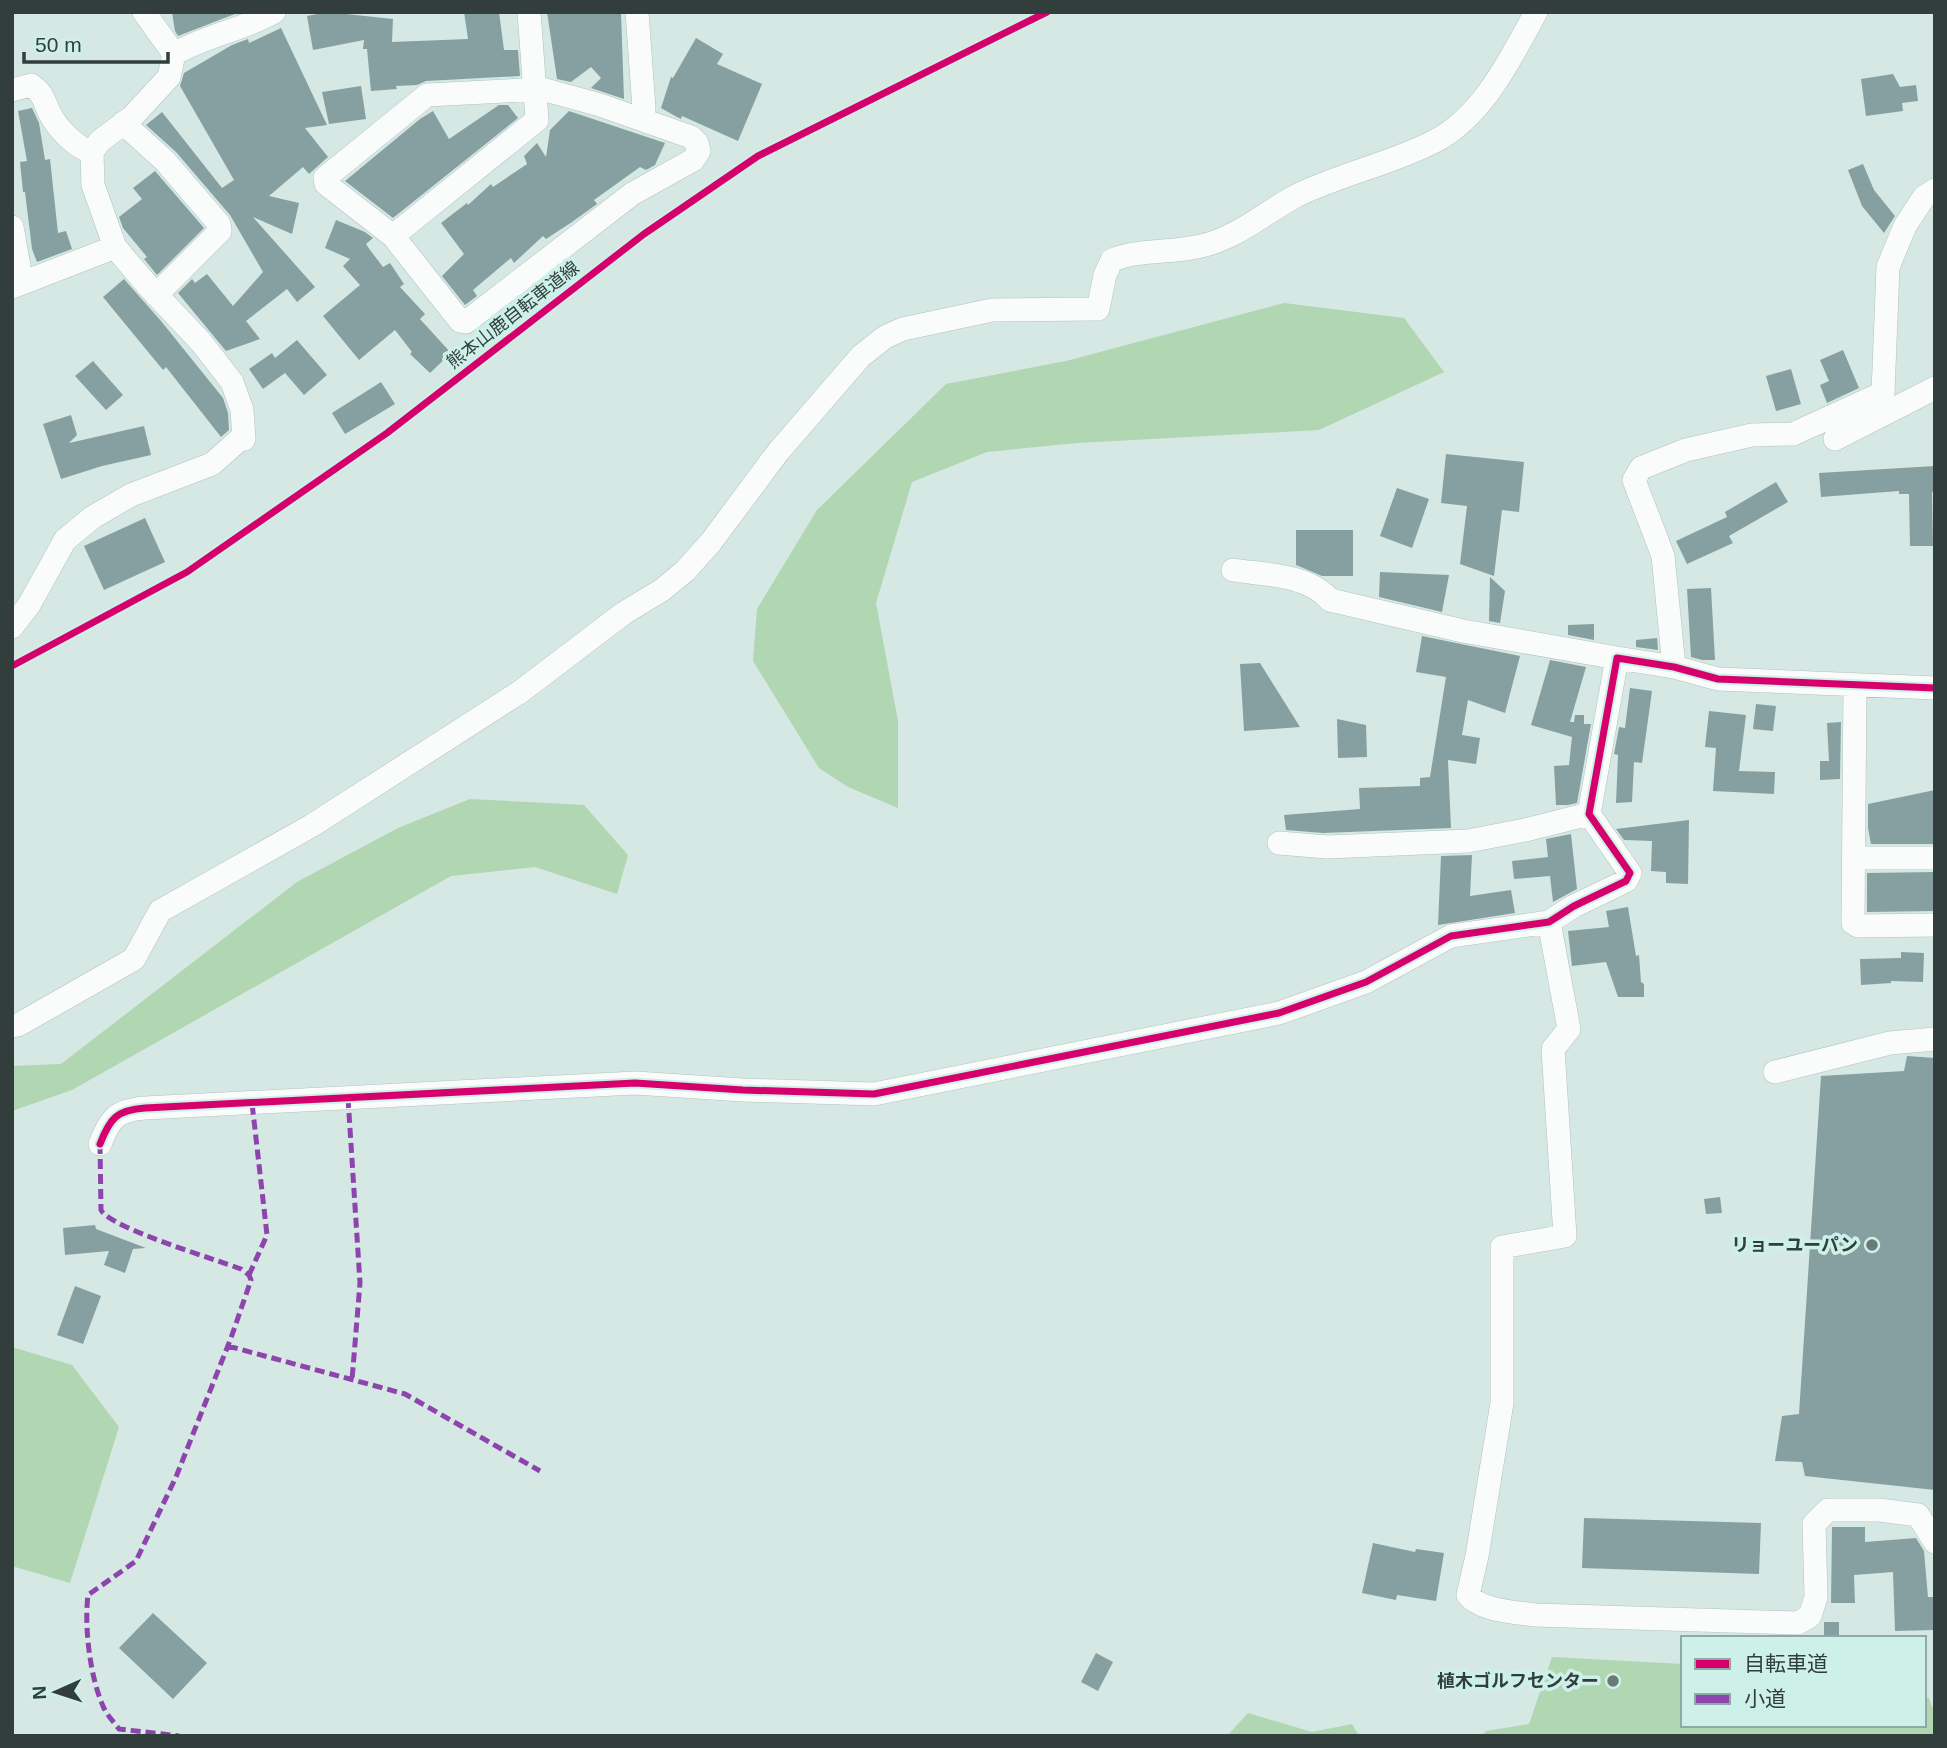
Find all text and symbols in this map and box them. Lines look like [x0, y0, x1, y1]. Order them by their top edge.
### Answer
scale bar [24, 21, 168, 65]
text: 50 m [35, 33, 82, 56]
street label: 熊本山鹿自転車道線 [443, 257, 583, 373]
place label: リョーユーパン [1731, 1235, 1858, 1255]
marker: リョーユーパン [1864, 1237, 1880, 1253]
legend [1681, 1636, 1926, 1727]
text: 自転車道 [1744, 1652, 1828, 1675]
north arrow [21, 1657, 91, 1727]
place label: 植木ゴルフセンター [1437, 1671, 1599, 1691]
marker: 植木ゴルフセンター [1605, 1673, 1621, 1689]
text: N [29, 1685, 50, 1700]
text: 小道 [1744, 1687, 1786, 1710]

